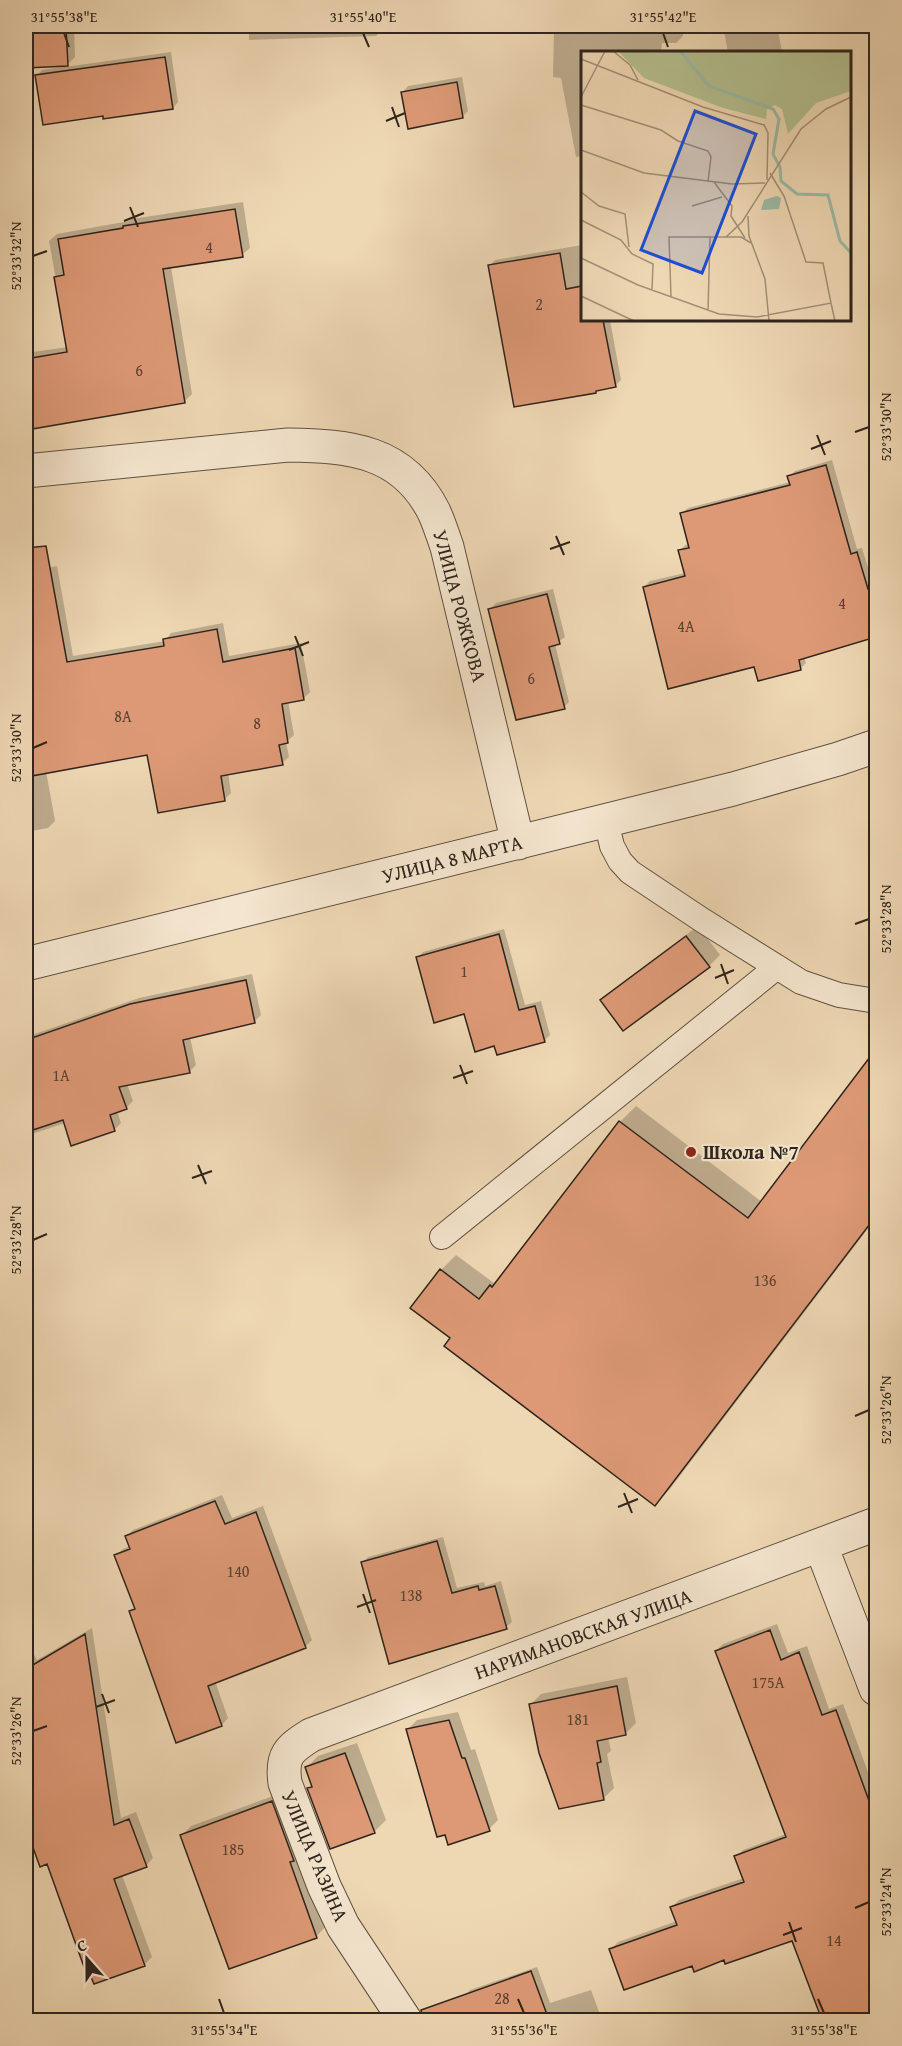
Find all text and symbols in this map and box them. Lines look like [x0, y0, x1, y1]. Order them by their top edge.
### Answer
text: 31°55'38"E [31, 6, 98, 27]
text: 31°55'40"E [330, 6, 397, 27]
text: 31°55'42"E [630, 6, 697, 27]
inset map [581, 51, 851, 321]
text: 52°33'32"N [5, 221, 26, 290]
house number: 4 [205, 235, 213, 259]
house number: 2 [535, 292, 543, 316]
house number: 6 [135, 358, 143, 382]
text: 52°33'30"N [875, 392, 896, 461]
street label: УЛИЦА РОЖКОВА [426, 527, 495, 685]
house number: 4 [838, 591, 846, 615]
house number: 4А [677, 614, 695, 638]
house number: 6 [527, 666, 535, 690]
house number: 8А [114, 704, 132, 728]
house number: 8 [253, 711, 261, 735]
text: 52°33'30"N [5, 713, 26, 782]
street label: УЛИЦА 8 МАРТА [379, 827, 525, 890]
text: 52°33'28"N [875, 884, 896, 953]
house number: 1 [460, 959, 468, 983]
house number: 1А [52, 1063, 70, 1087]
place label: Школа №7 [703, 1137, 799, 1166]
marker: Школа №7 [684, 1145, 698, 1159]
text: 52°33'28"N [5, 1205, 26, 1274]
house number: 136 [753, 1268, 777, 1292]
text: 52°33'26"N [875, 1375, 896, 1444]
house number: 140 [226, 1559, 250, 1583]
street label: НАРИМАНОВСКАЯ УЛИЦА [470, 1581, 695, 1686]
house number: 138 [399, 1583, 423, 1607]
house number: 175А [752, 1670, 785, 1694]
text: 52°33'26"N [5, 1696, 26, 1765]
house number: 181 [566, 1707, 590, 1731]
street label: УЛИЦА РАЗИНА [275, 1786, 356, 1926]
house number: 185 [221, 1837, 245, 1861]
text: 52°33'24"N [875, 1867, 896, 1936]
house number: 14 [826, 1928, 842, 1952]
north arrow [57, 1929, 117, 1989]
text: С [73, 1932, 90, 1958]
house number: 28 [494, 1986, 510, 2010]
text: 31°55'34"E [191, 2019, 258, 2040]
text: 31°55'36"E [491, 2019, 558, 2040]
text: 31°55'38"E [791, 2019, 858, 2040]

